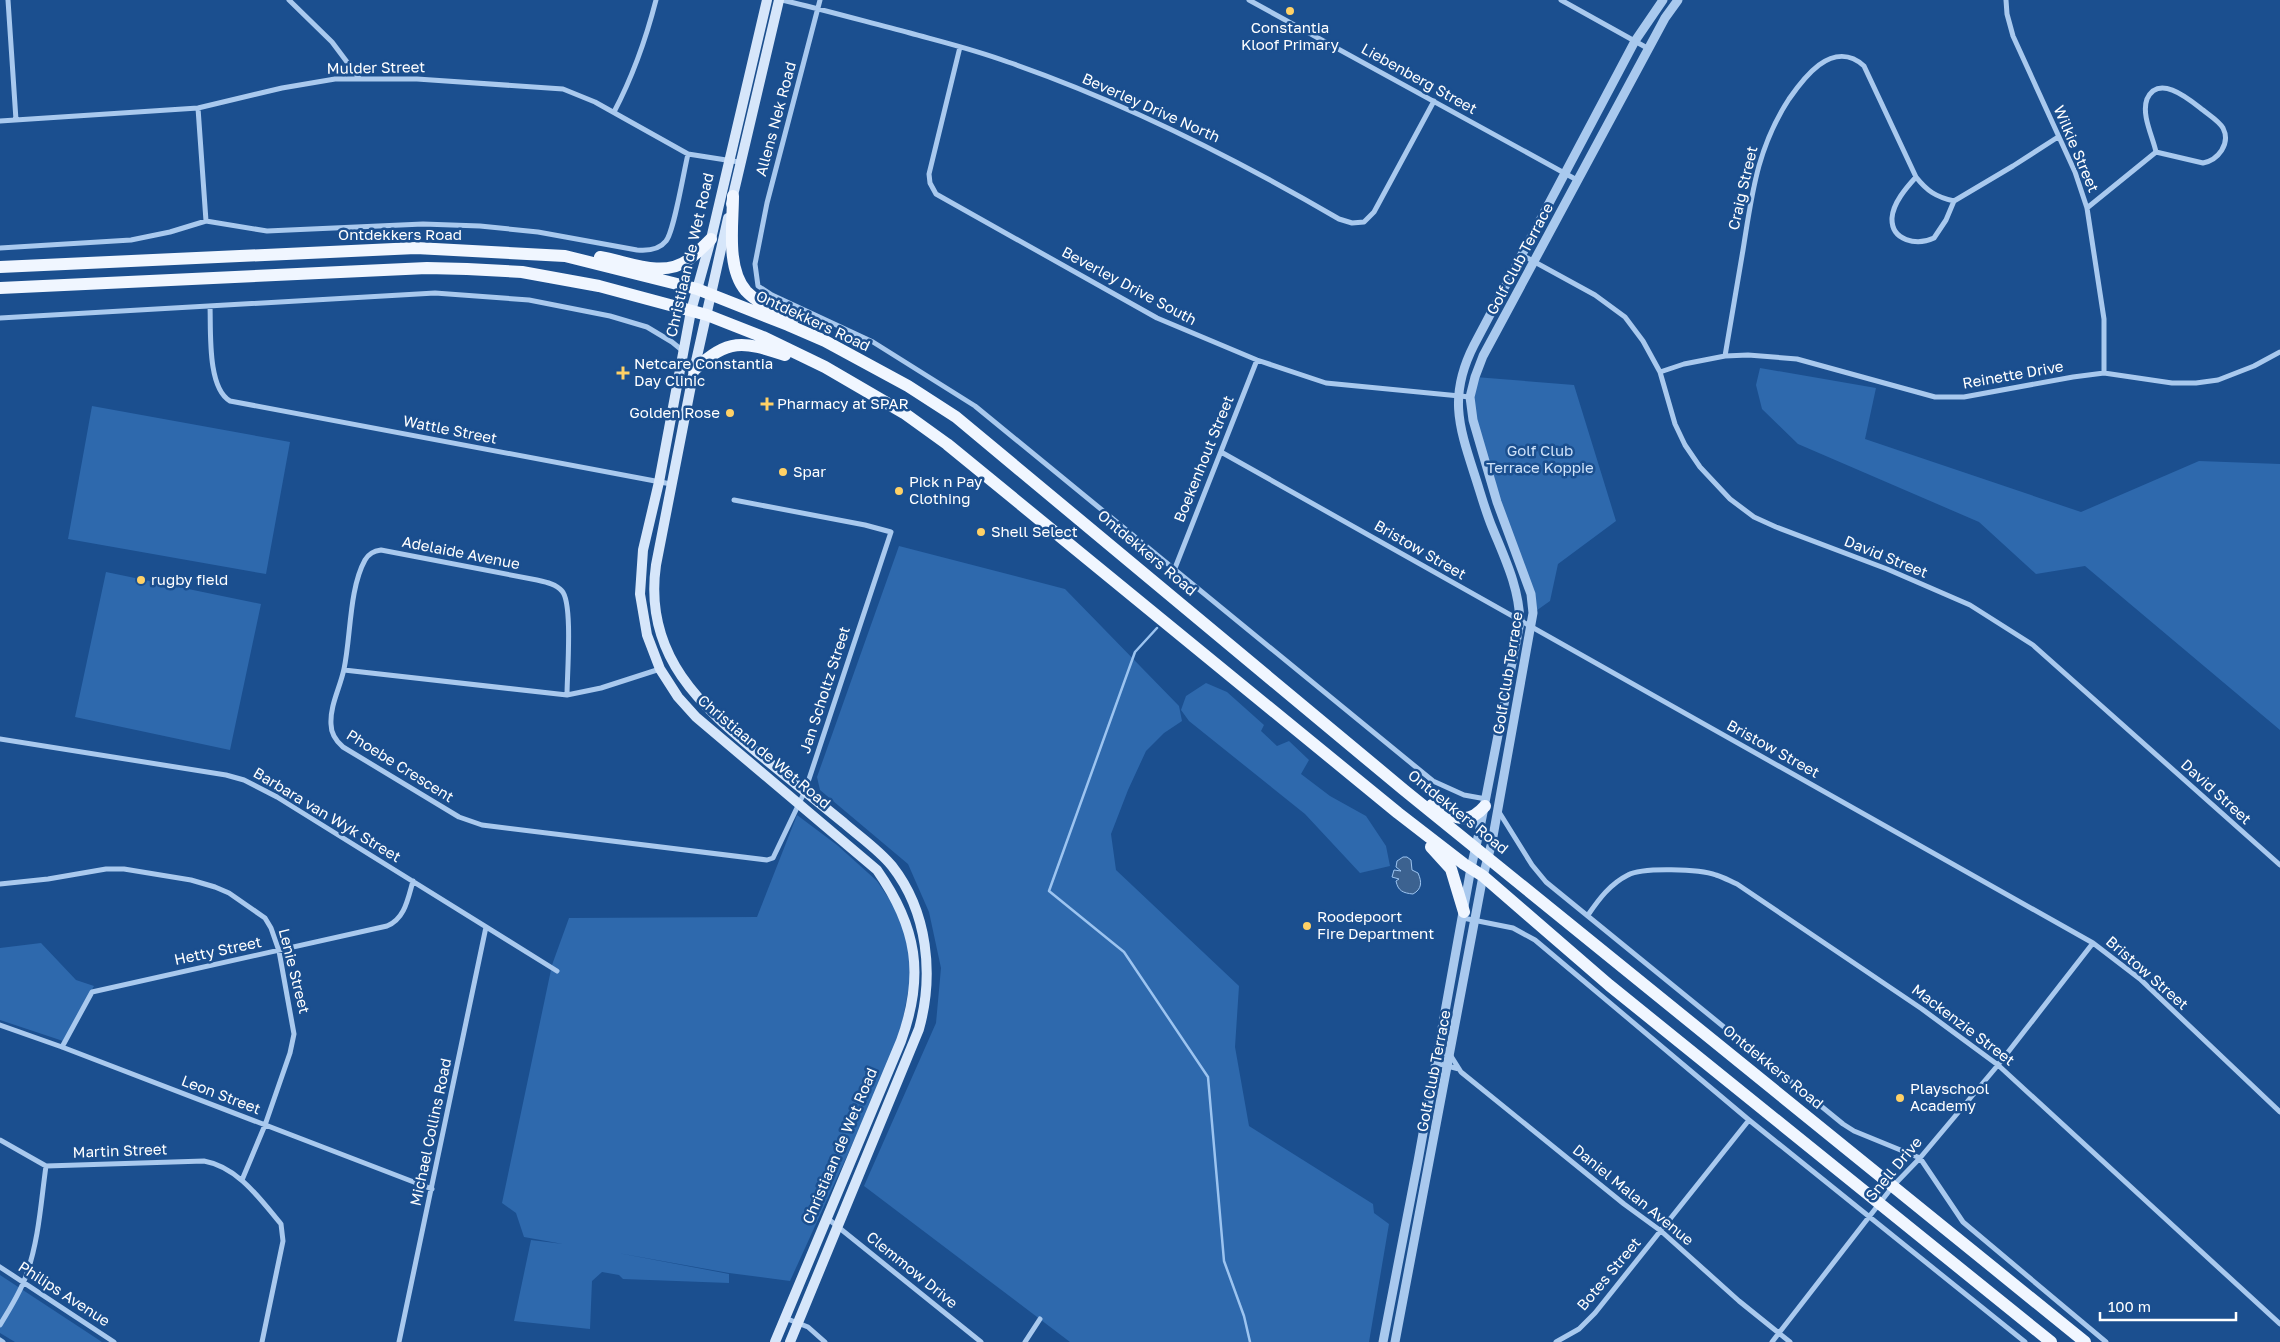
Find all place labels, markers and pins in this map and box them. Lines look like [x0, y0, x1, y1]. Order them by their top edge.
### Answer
marker: Constantia Kloof Primary [1284, 5, 1296, 17]
place label: Constantia Kloof Primary [1241, 18, 1340, 53]
place label: Netcare Constantia Day Clinic [634, 354, 773, 389]
marker: Netcare Constantia Day Clinic [616, 366, 630, 380]
place label: Pharmacy at SPAR [777, 394, 909, 412]
marker: Pharmacy at SPAR [761, 398, 773, 410]
place label: Golden Rose [629, 403, 720, 421]
marker: Golden Rose [724, 407, 736, 419]
place label: Spar [793, 462, 826, 480]
marker: Spar [777, 466, 789, 478]
place label: Pick n Pay Clothing [909, 472, 983, 507]
marker: Pick n Pay Clothing [893, 485, 905, 497]
place label: Shell Select [991, 522, 1078, 540]
marker: Shell Select [975, 526, 987, 538]
place label: rugby field [151, 570, 228, 588]
marker: rugby field [135, 574, 147, 586]
place label: Roodepoort Fire Department [1317, 907, 1434, 942]
marker: Roodepoort Fire Department [1301, 920, 1313, 932]
place label: Playschool Academy [1910, 1079, 1990, 1114]
marker: Playschool Academy [1894, 1092, 1906, 1104]

